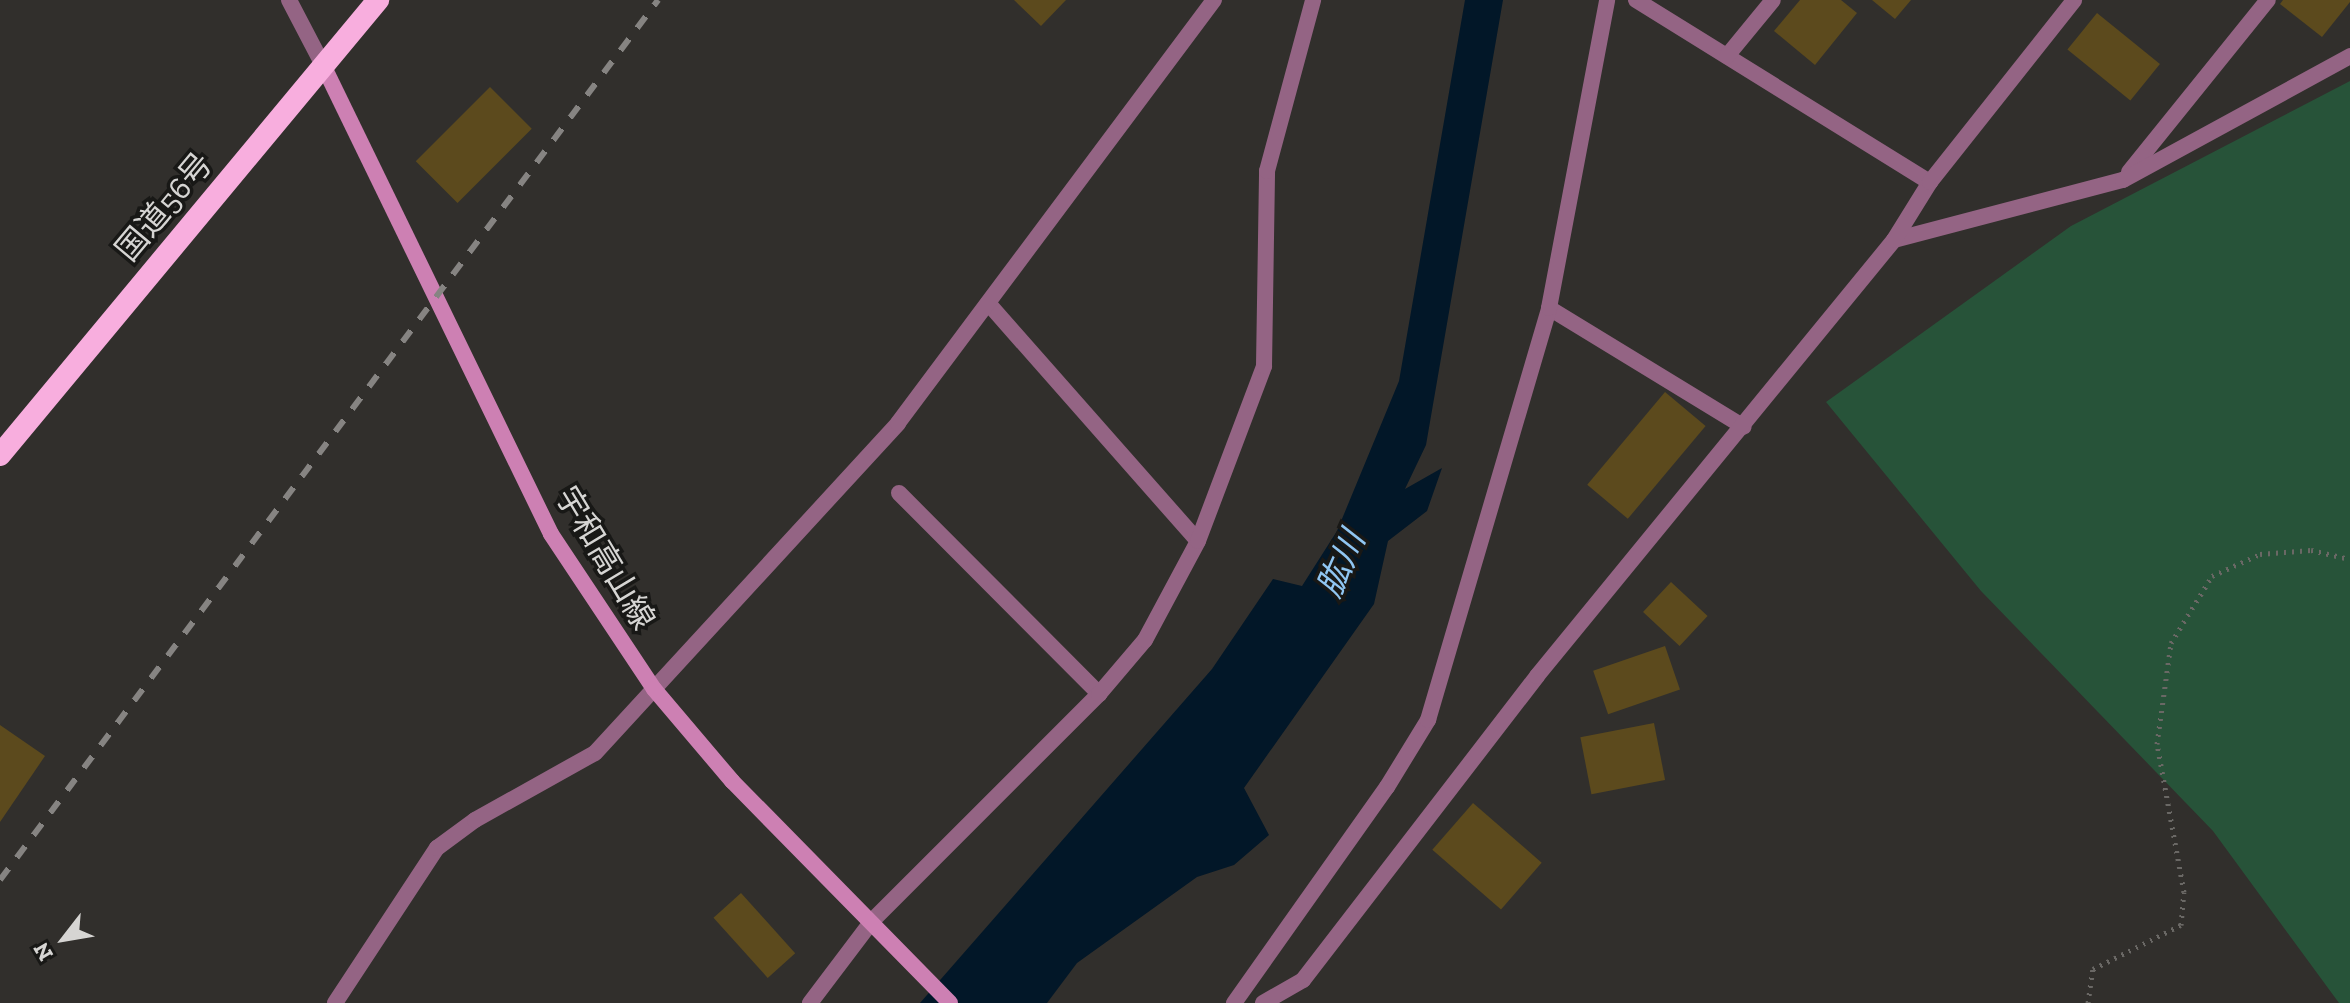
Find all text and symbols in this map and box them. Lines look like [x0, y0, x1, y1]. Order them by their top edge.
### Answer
street label: 国道56号 [108, 145, 220, 269]
street label: 宇和高山線 [547, 480, 663, 636]
water label: 肱川 [1309, 525, 1373, 603]
north arrow [24, 899, 104, 979]
text: N [27, 938, 59, 966]

